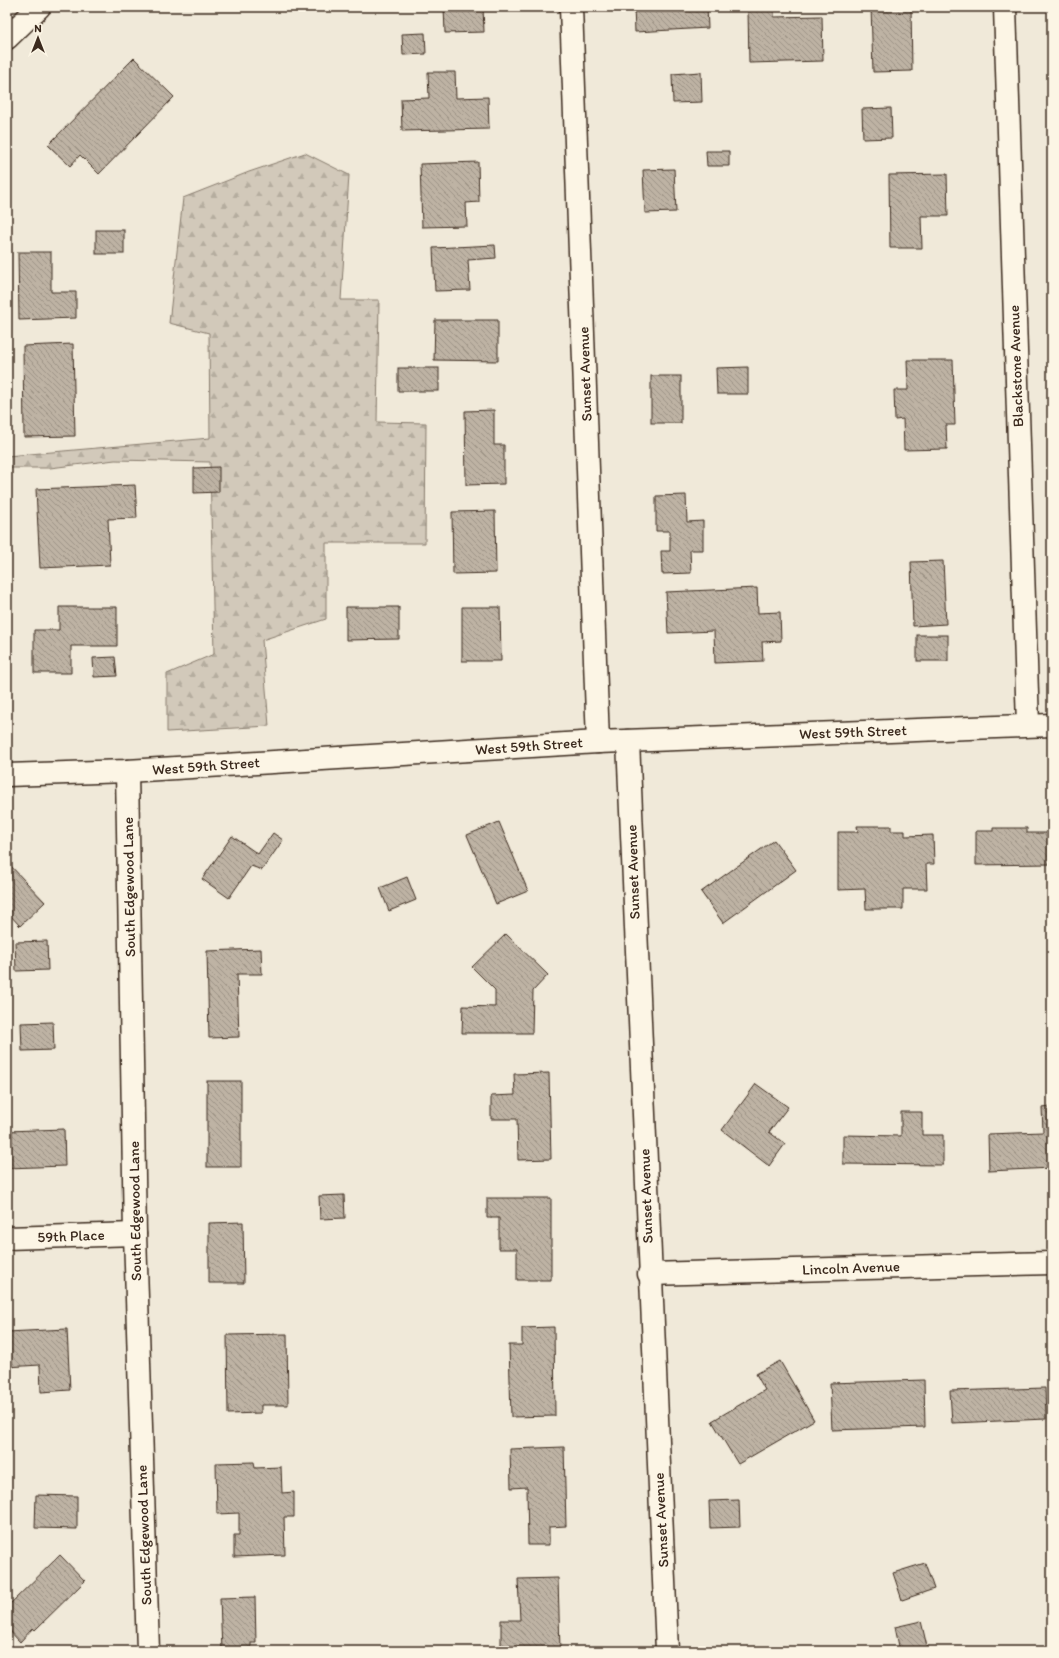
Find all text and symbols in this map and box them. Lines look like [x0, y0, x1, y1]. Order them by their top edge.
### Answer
north arrow [18, 18, 58, 58]
text: N [34, 22, 42, 35]
street label: Blackstone Avenue [1005, 305, 1027, 427]
street label: Sunset Avenue [574, 326, 596, 422]
street label: West 59th Street [799, 721, 908, 743]
street label: West 59th Street [475, 733, 584, 759]
street label: West 59th Street [152, 753, 261, 779]
street label: South Edgewood Lane [119, 817, 139, 957]
street label: Sunset Avenue [622, 824, 644, 920]
street label: South Edgewood Lane [125, 1141, 145, 1281]
street label: Sunset Avenue [635, 1148, 657, 1244]
street label: 59th Place [37, 1226, 105, 1246]
street label: Lincoln Avenue [802, 1257, 900, 1279]
street label: South Edgewood Lane [133, 1465, 155, 1605]
street label: Sunset Avenue [650, 1472, 672, 1568]

